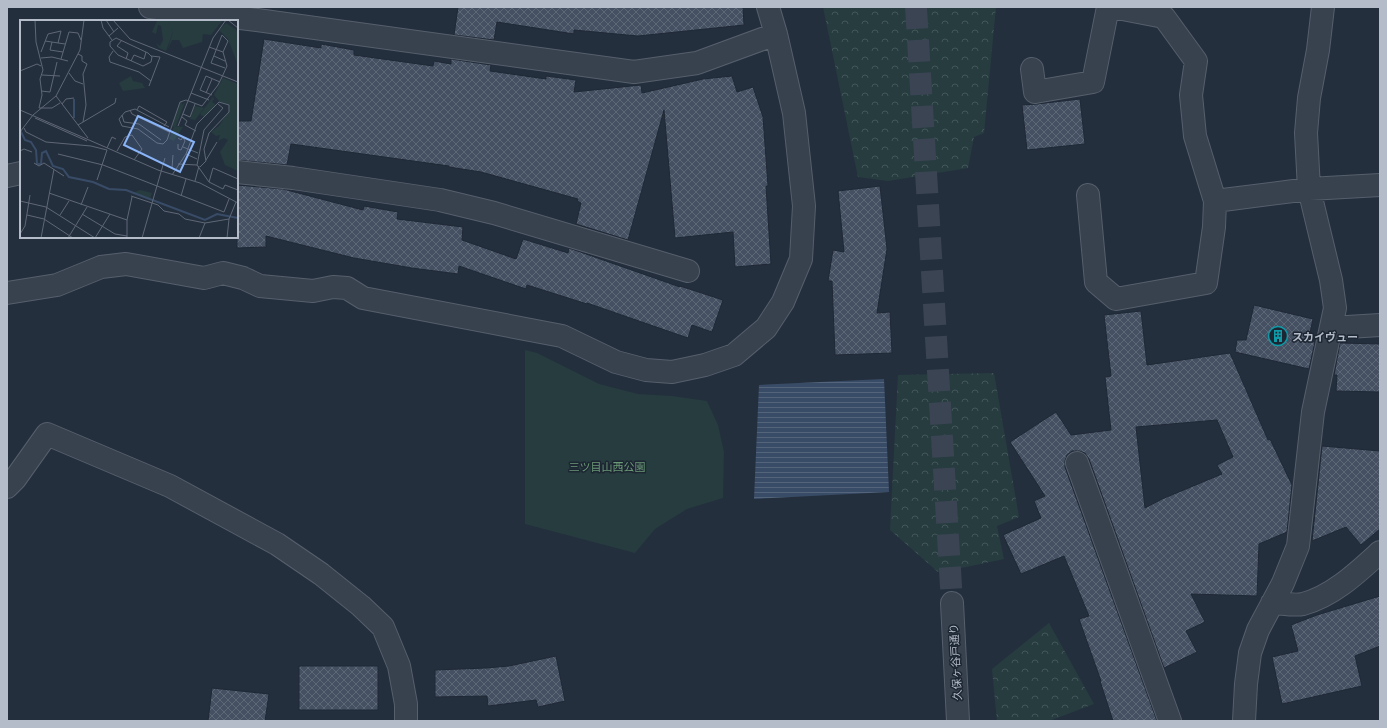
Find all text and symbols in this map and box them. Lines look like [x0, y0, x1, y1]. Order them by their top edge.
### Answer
inset map [20, 20, 238, 238]
building icon: スカイヴュー [1267, 325, 1289, 347]
place label: スカイヴュー [1292, 330, 1358, 343]
park label: 三ツ目山西公園 [569, 460, 646, 473]
street label: 久保ヶ谷戸通り [946, 623, 964, 701]

